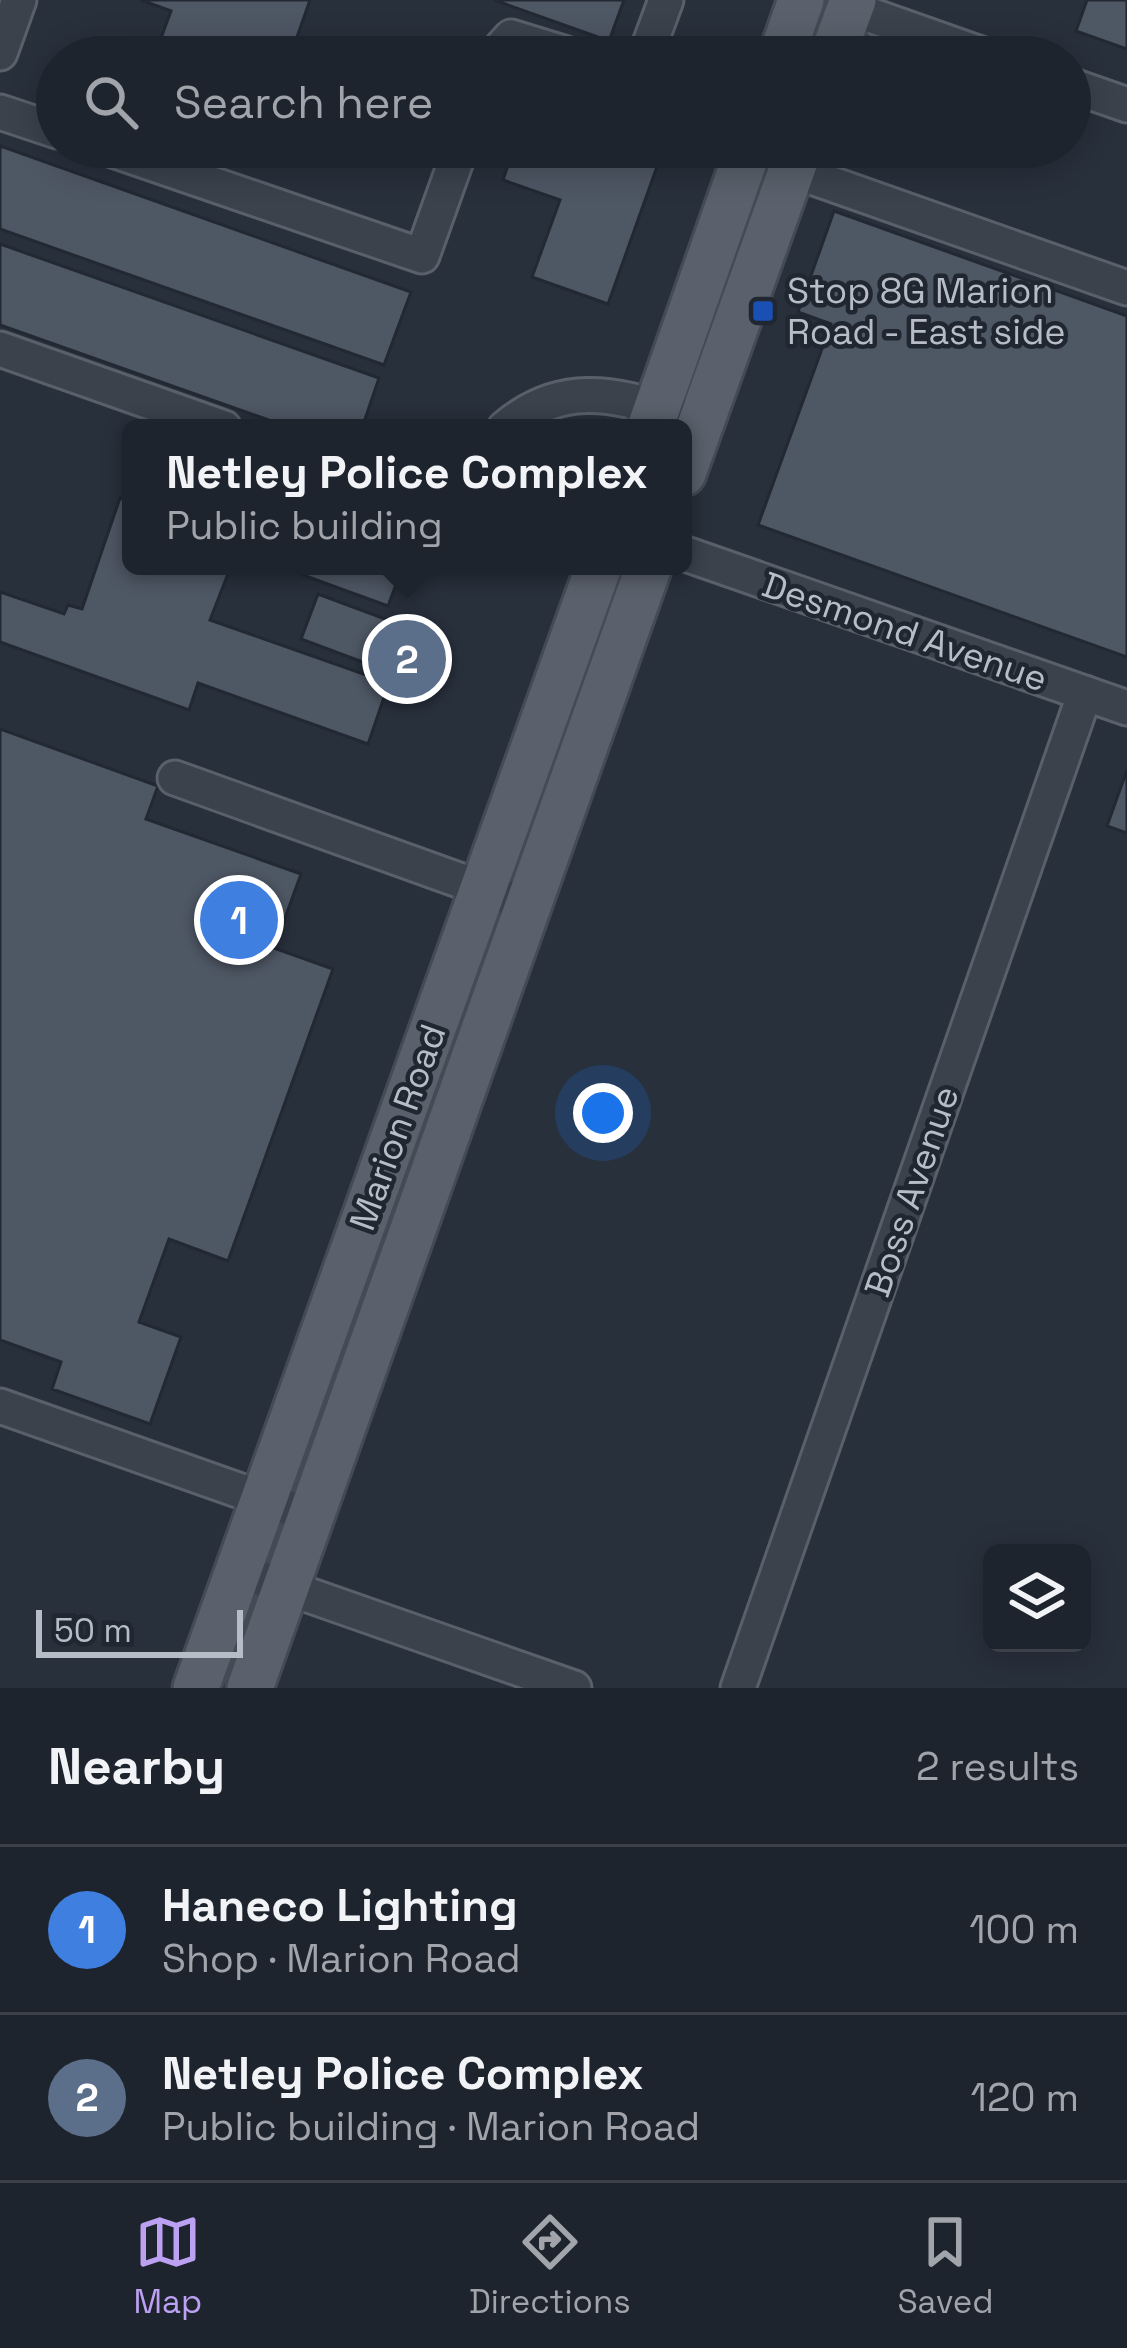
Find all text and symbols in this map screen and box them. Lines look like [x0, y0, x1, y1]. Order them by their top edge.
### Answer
search box [36, 36, 1091, 168]
icon: search [78, 69, 144, 135]
text: Search here [174, 74, 433, 131]
place label: Stop 8G Marion Road - East side [787, 268, 1066, 355]
marker: Stop 8G Marion Road - East side [750, 298, 776, 324]
popup [122, 419, 692, 575]
text: Netley Police Complex [166, 444, 648, 501]
text: Public building [166, 501, 443, 550]
street label: Desmond Avenue [756, 562, 1053, 702]
pin: 2 [368, 614, 446, 704]
pin: 1 [200, 875, 278, 965]
street label: Marion Road [339, 1018, 457, 1237]
street label: Boss Avenue [854, 1080, 969, 1303]
your location [573, 1083, 633, 1143]
map controls [983, 1544, 1091, 1652]
button: layers [983, 1544, 1091, 1652]
scale bar [36, 1604, 243, 1657]
text: 50 m [54, 1610, 132, 1652]
text: Nearby [48, 1734, 225, 1799]
text: 2 results [916, 1742, 1079, 1791]
text: Haneco Lighting [162, 1877, 518, 1934]
text: 1 [78, 1905, 96, 1954]
text: 100 m [969, 1905, 1079, 1954]
text: Shop · Marion Road [162, 1934, 521, 1983]
text: Netley Police Complex [162, 2045, 644, 2102]
text: 2 [75, 2073, 99, 2122]
text: 120 m [971, 2073, 1079, 2122]
text: Public building · Marion Road [162, 2102, 700, 2151]
tab: Map [133, 2209, 202, 2323]
tab: Directions [469, 2209, 631, 2323]
tab: Saved [897, 2209, 994, 2323]

